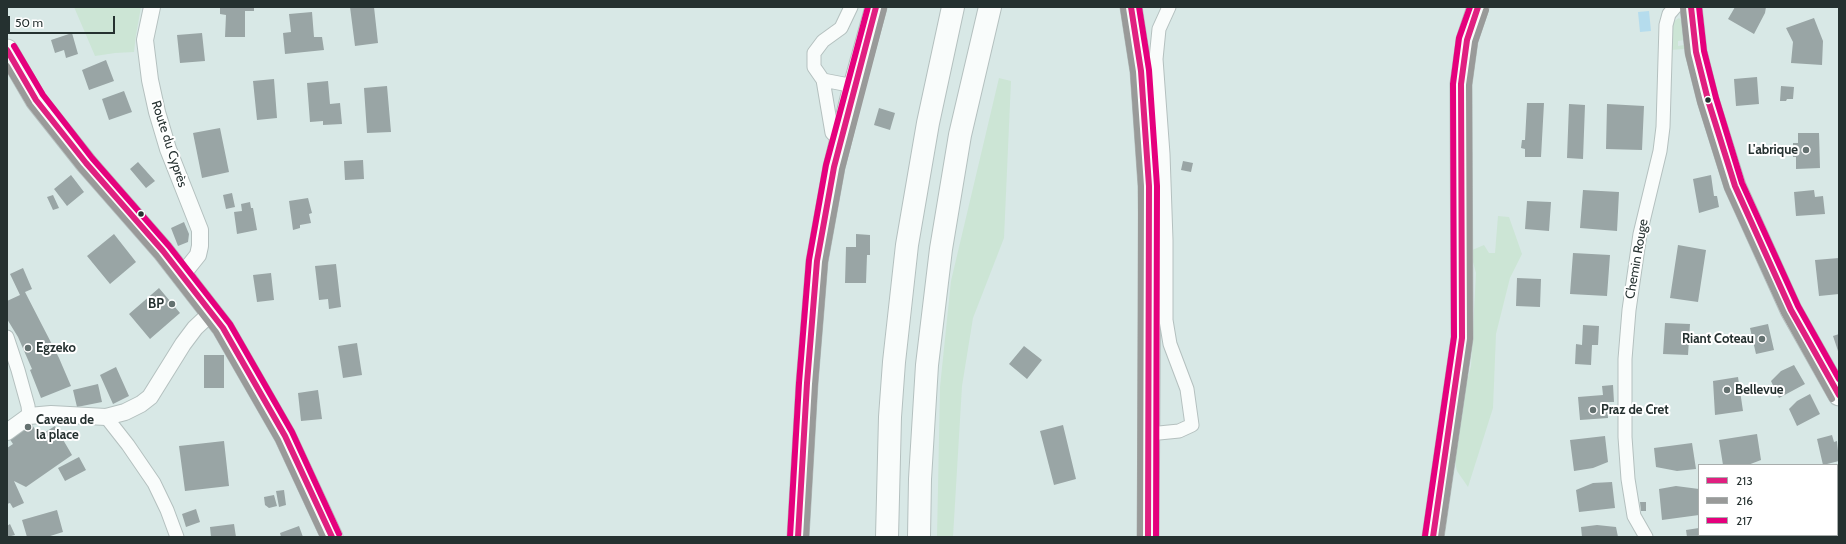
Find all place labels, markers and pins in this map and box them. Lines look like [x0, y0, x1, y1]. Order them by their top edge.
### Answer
unlabelled marker [1703, 95, 1713, 105]
place label: L'abrique [1748, 142, 1798, 158]
marker: L'abrique [1801, 145, 1811, 155]
unlabelled marker [136, 209, 146, 219]
place label: BP [148, 296, 164, 312]
marker: BP [167, 299, 177, 309]
place label: Riant Coteau [1682, 331, 1754, 347]
marker: Riant Coteau [1757, 334, 1767, 344]
place label: Egzeko [36, 340, 76, 356]
marker: Egzeko [23, 343, 33, 353]
place label: Bellevue [1735, 382, 1784, 398]
marker: Bellevue [1722, 385, 1732, 395]
place label: Praz de Cret [1601, 402, 1669, 418]
marker: Praz de Cret [1588, 405, 1598, 415]
place label: Caveau de la place [36, 412, 94, 443]
marker: Caveau de la place [23, 422, 33, 432]

